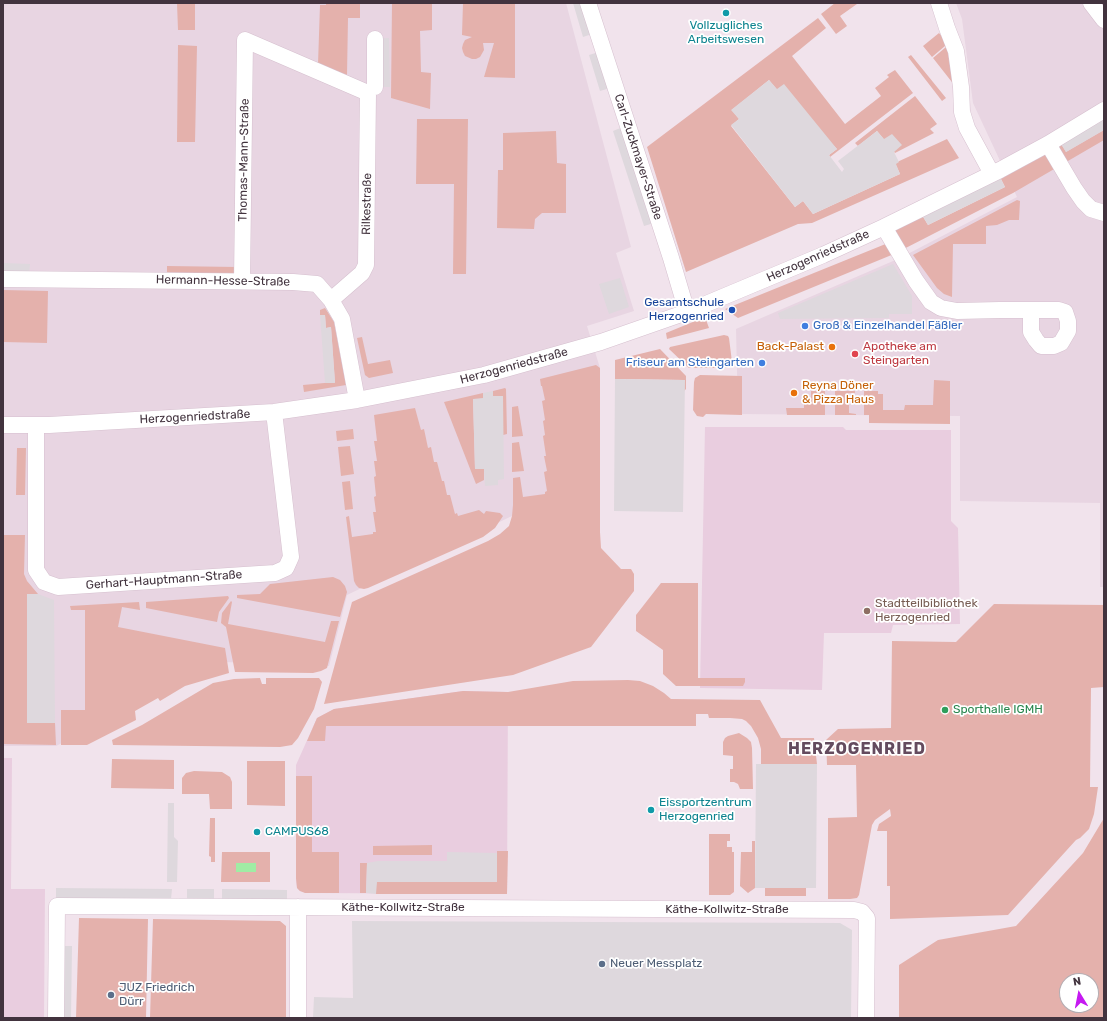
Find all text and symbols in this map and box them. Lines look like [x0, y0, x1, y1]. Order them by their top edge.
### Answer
marker: Vollzugliches Arbeitswesen [721, 8, 731, 18]
place label: Vollzugliches Arbeitswesen [688, 19, 764, 47]
street label: Carl-Zuckmayer-Straße [611, 92, 665, 222]
street label: Thomas-Mann-Straße [236, 98, 252, 222]
street label: Rilkestraße [359, 173, 375, 235]
street label: Herzogenriedstraße [764, 227, 872, 285]
street label: Hermann-Hesse-Straße [156, 273, 290, 289]
place label: Gesamtschule Herzogenried [644, 296, 724, 324]
marker: Gesamtschule Herzogenried [727, 305, 737, 315]
place label: Groß & Einzelhandel Fäßler [813, 319, 962, 333]
marker: Groß & Einzelhandel Fäßler [800, 321, 810, 331]
place label: Back-Palast [757, 340, 824, 354]
place label: Apotheke am Steingarten [863, 340, 937, 368]
marker: Back-Palast [827, 342, 837, 352]
street label: Herzogenriedstraße [459, 345, 569, 387]
marker: Apotheke am Steingarten [850, 349, 860, 359]
place label: Friseur am Steingarten [626, 356, 754, 370]
marker: Friseur am Steingarten [757, 358, 767, 368]
place label: Reyna Döner & Pizza Haus [802, 379, 874, 407]
marker: Reyna Döner & Pizza Haus [789, 388, 799, 398]
street label: Herzogenriedstraße [139, 407, 251, 427]
street label: Gerhart-Hauptmann-Straße [85, 567, 243, 593]
place label: Stadtteilbibliothek Herzogenried [875, 597, 978, 625]
marker: Stadtteilbibliothek Herzogenried [862, 606, 872, 616]
place label: Sporthalle IGMH [953, 703, 1043, 717]
marker: Sporthalle IGMH [940, 705, 950, 715]
district label: HERZOGENRIED [788, 739, 926, 759]
place label: Eissportzentrum Herzogenried [659, 796, 752, 824]
marker: Eissportzentrum Herzogenried [646, 805, 656, 815]
place label: CAMPUS68 [265, 825, 329, 839]
marker: CAMPUS68 [252, 827, 262, 837]
street label: Käthe-Kollwitz-Straße [341, 901, 465, 915]
street label: Käthe-Kollwitz-Straße [665, 903, 789, 917]
place label: Neuer Messplatz [610, 957, 702, 971]
marker: Neuer Messplatz [597, 959, 607, 969]
north arrow [1059, 973, 1099, 1013]
text: N [1072, 975, 1082, 989]
place label: JUZ Friedrich Dürr [119, 981, 195, 1009]
marker: JUZ Friedrich Dürr [106, 990, 116, 1000]

